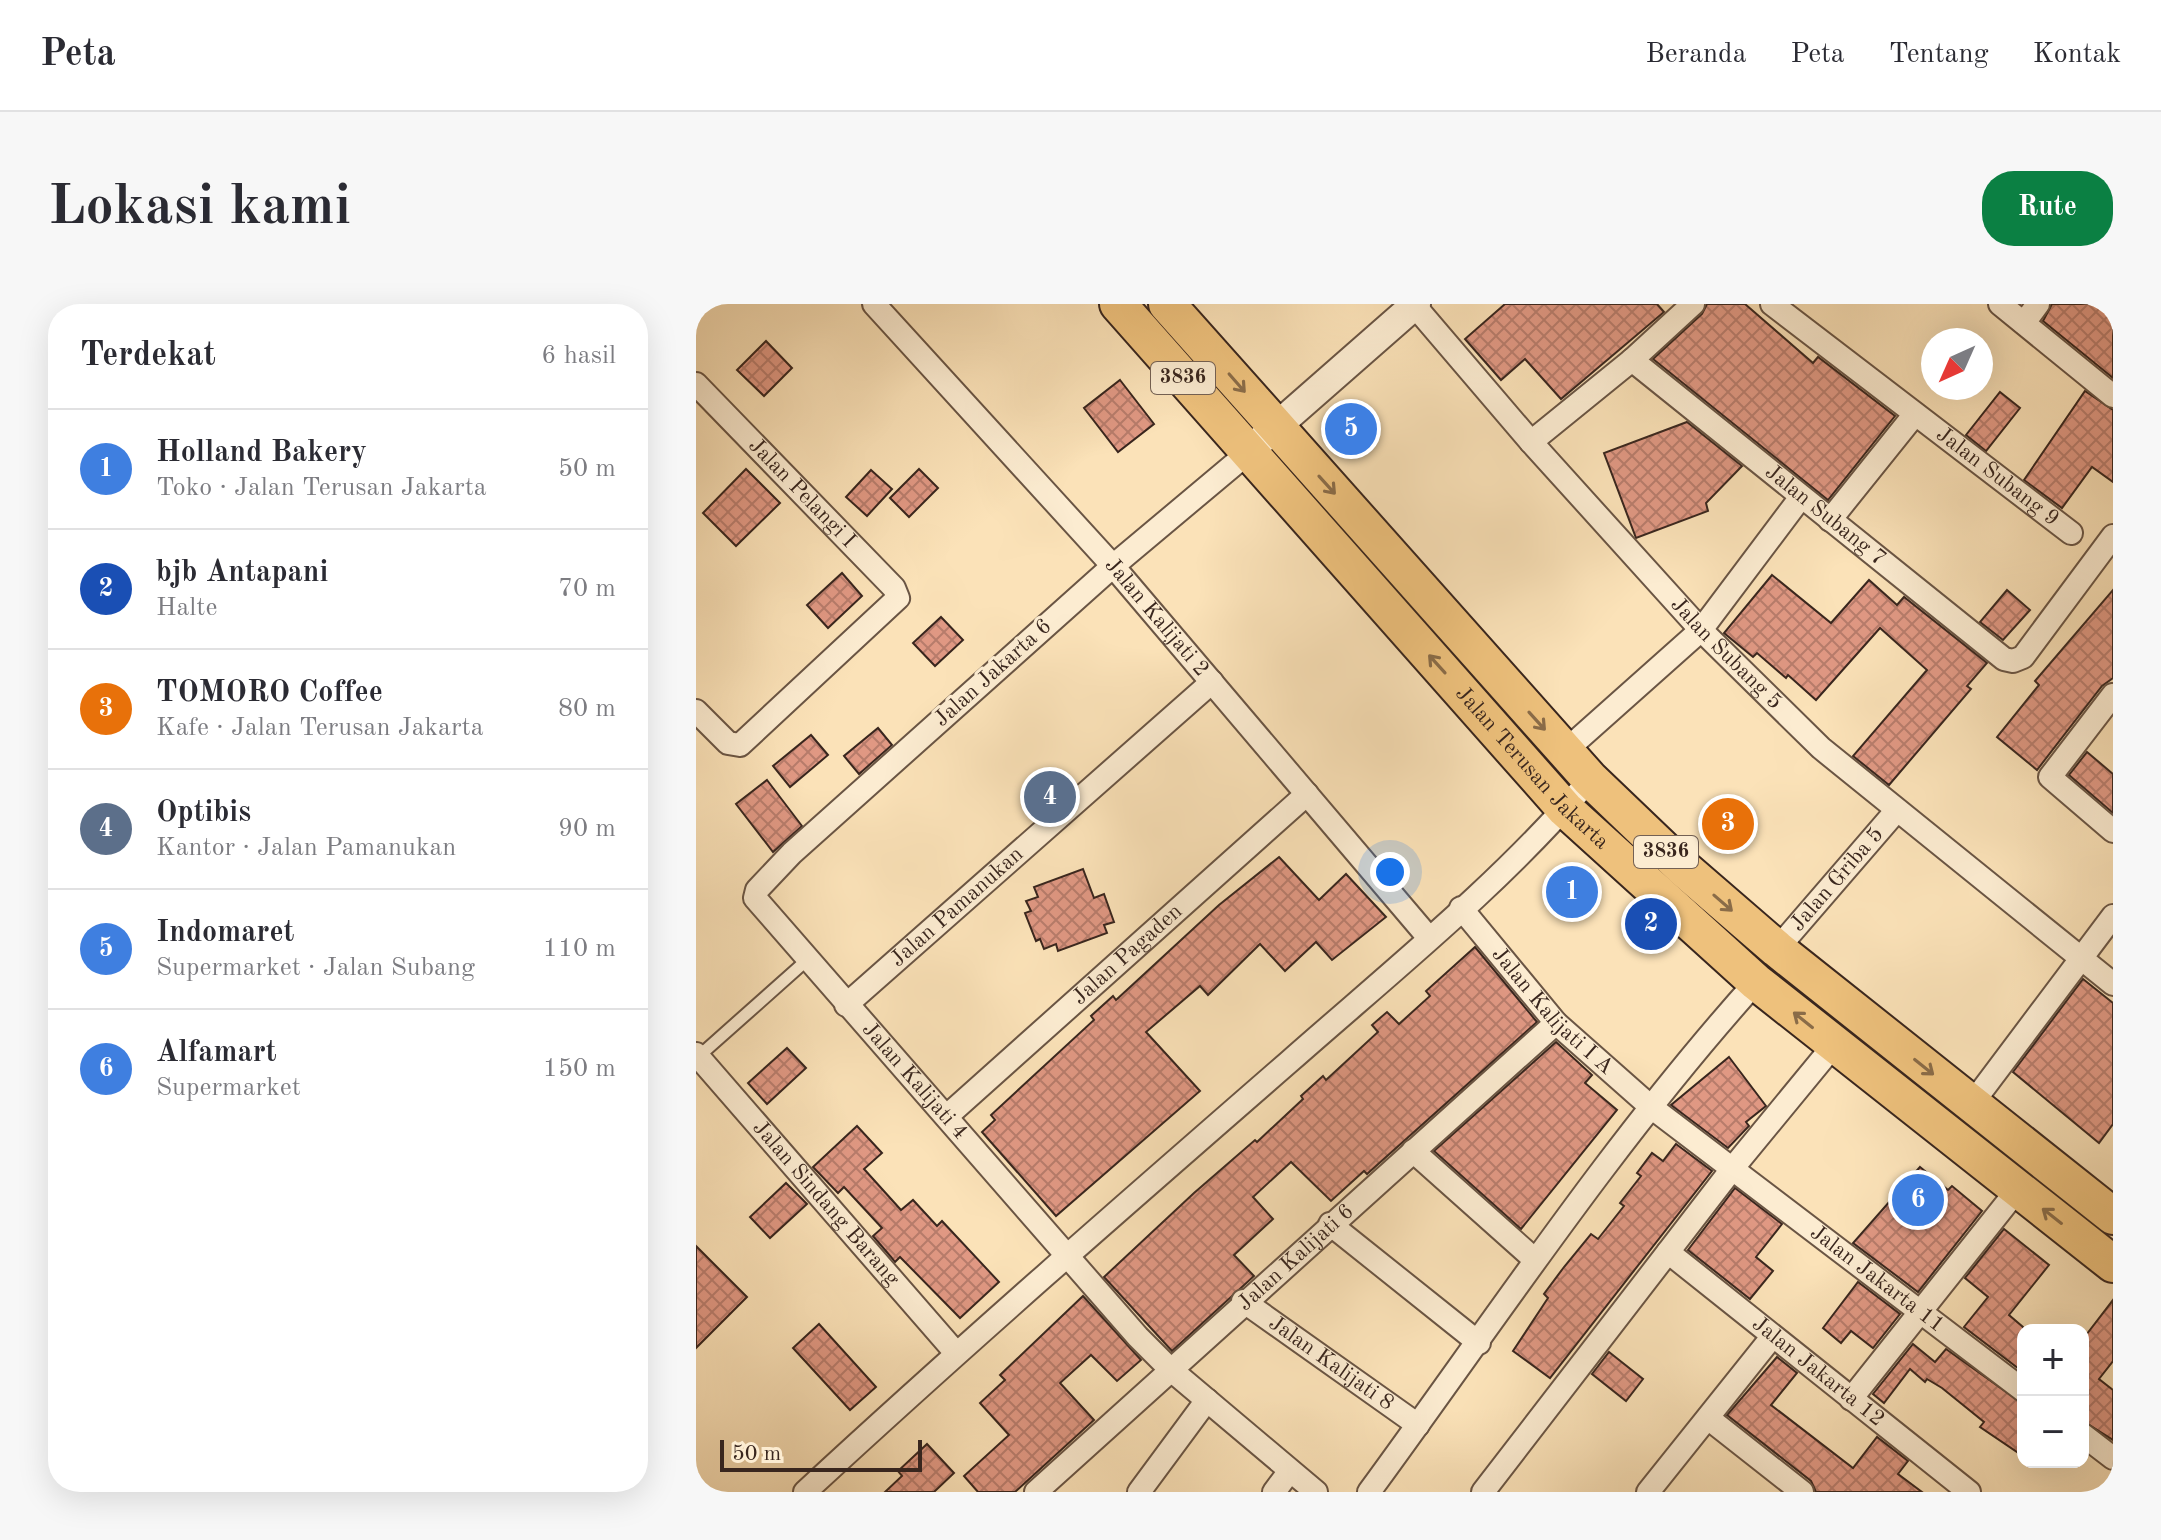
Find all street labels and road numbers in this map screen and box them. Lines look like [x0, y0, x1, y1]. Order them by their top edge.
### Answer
road number: 3836 [1151, 362, 1215, 394]
street label: Jalan Subang 9 [1932, 423, 2063, 530]
street label: Jalan Pelangi I [744, 434, 860, 552]
street label: Jalan Subang 7 [1761, 460, 1890, 570]
street label: Jalan Kalijati 2 [1101, 554, 1213, 681]
street label: Jalan Subang 5 [1666, 593, 1786, 714]
street label: Jalan Jakarta 6 [930, 615, 1056, 731]
street label: Jalan Terusan Jakarta [1451, 682, 1613, 854]
street label: Jalan Griba 5 [1786, 823, 1888, 936]
road number: 3836 [1634, 836, 1698, 868]
street label: Jalan Pamanukan [886, 843, 1028, 971]
street label: Jalan Pagaden [1068, 900, 1187, 1009]
street label: Jalan Kalijati I A [1487, 943, 1617, 1079]
street label: Jalan Kalijati 4 [858, 1018, 971, 1144]
street label: Jalan Sindang Barang [748, 1117, 904, 1290]
street label: Jalan Kalijati 6 [1234, 1200, 1358, 1315]
street label: Jalan Jakarta 11 [1806, 1221, 1948, 1337]
street label: Jalan Kalijati 8 [1265, 1312, 1398, 1415]
street label: Jalan Jakarta 12 [1748, 1313, 1888, 1431]

